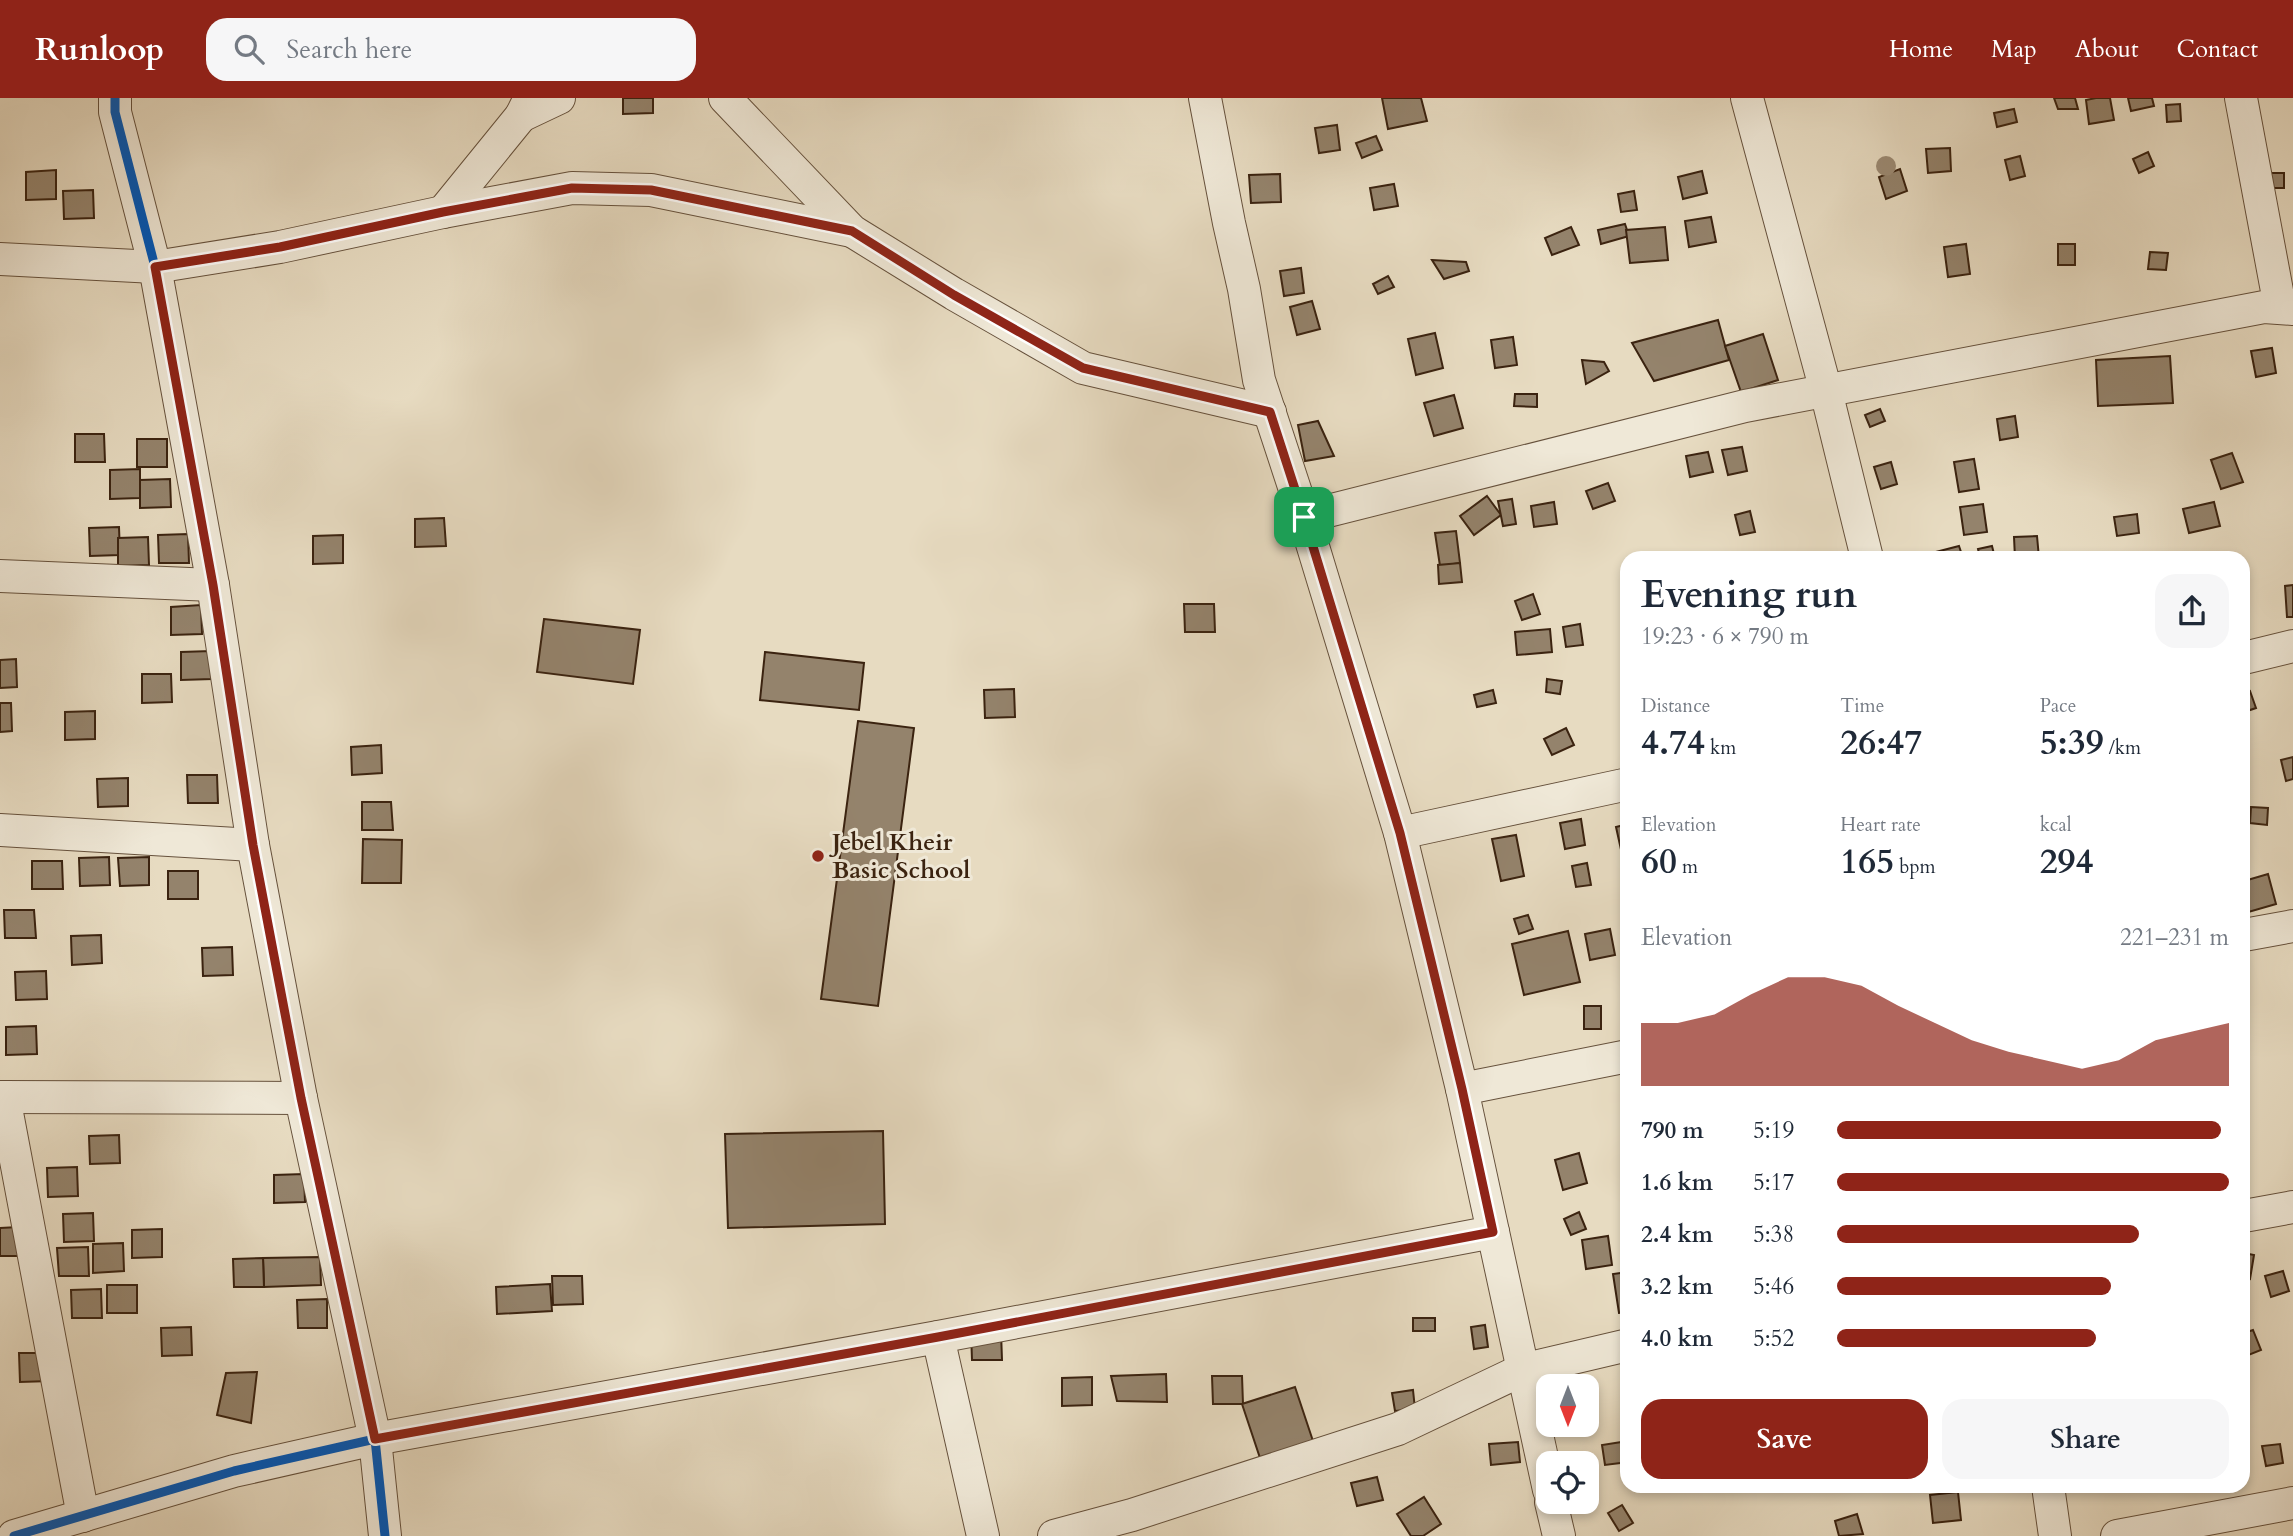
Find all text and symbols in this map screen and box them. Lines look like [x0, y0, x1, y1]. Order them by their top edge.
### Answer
search box [206, 18, 696, 81]
text: Runloop [35, 27, 164, 72]
icon: search [230, 30, 268, 68]
text: Search here [286, 32, 412, 67]
text: Home [1889, 33, 1953, 66]
text: Map [1991, 33, 2037, 66]
text: About [2075, 33, 2139, 66]
text: Contact [2177, 33, 2258, 66]
pin [1274, 487, 1334, 547]
icon: arrive [1285, 498, 1323, 536]
text: Evening run [1641, 569, 1857, 621]
button: share [2155, 574, 2229, 648]
text: 19:23 · 6 × 790 m [1641, 621, 1809, 652]
text: Distance [1641, 693, 1710, 719]
text: Time [1840, 693, 1884, 719]
text: Pace [2040, 693, 2076, 719]
text: 4.74 [1641, 719, 1705, 767]
text: 26:47 [1840, 719, 1922, 767]
text: 5:39 [2040, 719, 2104, 767]
text: km [1705, 735, 1736, 761]
text: /km [2104, 735, 2141, 761]
text: Elevation [1641, 812, 1716, 838]
text: Heart rate [1840, 812, 1921, 838]
text: kcal [2040, 812, 2072, 838]
place label: Jebel Kheir Basic School [829, 826, 970, 887]
text: 60 [1641, 838, 1677, 886]
text: 165 [1840, 838, 1894, 886]
text: 294 [2040, 838, 2093, 886]
marker: Jebel Kheir Basic School [810, 848, 826, 864]
text: m [1677, 854, 1698, 880]
text: bpm [1894, 854, 1936, 880]
text: Elevation [1641, 922, 1732, 953]
text: 221–231 m [2120, 922, 2229, 953]
text: 790 m [1641, 1115, 1704, 1146]
text: 5:19 [1753, 1115, 1794, 1146]
text: 1.6 km [1641, 1167, 1713, 1198]
text: 5:17 [1753, 1167, 1794, 1198]
text: 2.4 km [1641, 1219, 1713, 1250]
text: 5:38 [1753, 1219, 1794, 1250]
text: 3.2 km [1641, 1271, 1713, 1302]
text: 5:46 [1753, 1271, 1794, 1302]
text: 4.0 km [1641, 1323, 1713, 1354]
text: 5:52 [1753, 1323, 1794, 1354]
north arrow [1536, 1374, 1600, 1437]
map controls [1536, 1374, 1599, 1514]
button: Save [1641, 1399, 1928, 1479]
button: Share [1942, 1399, 2229, 1479]
button: locate [1536, 1451, 1599, 1514]

